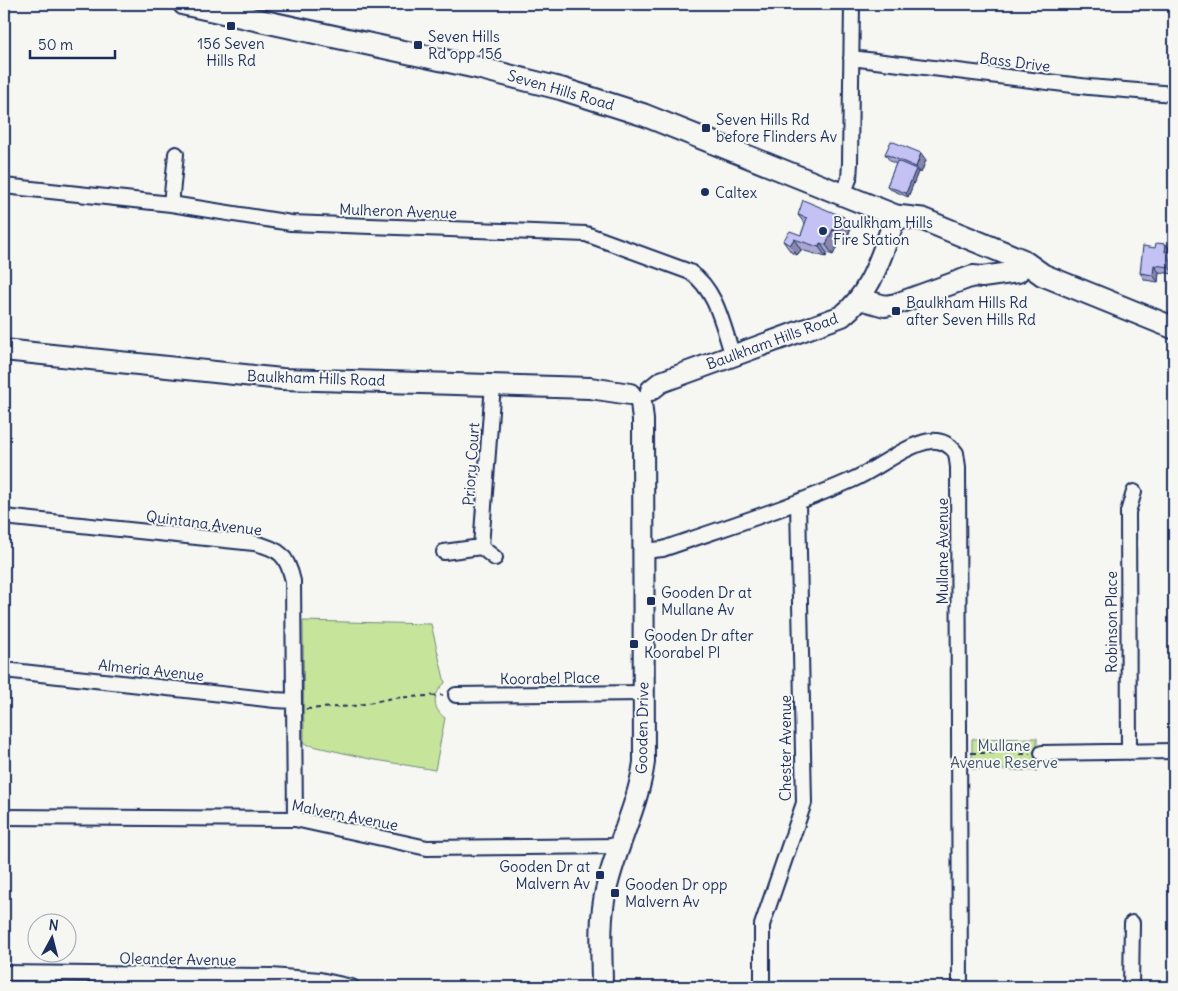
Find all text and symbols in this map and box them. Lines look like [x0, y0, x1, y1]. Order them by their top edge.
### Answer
marker: 156 Seven Hills Rd [225, 20, 237, 32]
place label: Seven Hills Rd opp 156 [428, 27, 502, 63]
scale bar [30, 28, 115, 60]
place label: 156 Seven Hills Rd [197, 34, 265, 70]
text: 50 m [38, 35, 73, 54]
marker: Seven Hills Rd opp 156 [412, 39, 424, 51]
street label: Bass Drive [979, 48, 1051, 76]
street label: Seven Hills Road [505, 66, 617, 114]
place label: Seven Hills Rd before Flinders Av [716, 110, 837, 146]
marker: Seven Hills Rd before Flinders Av [700, 122, 712, 134]
place label: Caltex [715, 183, 758, 202]
marker: Caltex [699, 186, 711, 198]
street label: Mulheron Avenue [339, 199, 457, 223]
place label: Baulkham Hills Fire Station [833, 213, 933, 249]
marker: Baulkham Hills Fire Station [817, 225, 829, 237]
place label: Baulkham Hills Rd after Seven Hills Rd [906, 293, 1036, 329]
marker: Baulkham Hills Rd after Seven Hills Rd [890, 305, 902, 317]
street label: Baulkham Hills Road [704, 308, 840, 374]
street label: Baulkham Hills Road [246, 366, 386, 390]
street label: Priory Court [459, 422, 483, 506]
street label: Mullane Avenue [933, 498, 952, 604]
street label: Quintana Avenue [145, 506, 263, 540]
street label: Robinson Place [1102, 571, 1121, 673]
place label: Gooden Dr at Mullane Av [661, 583, 752, 619]
marker: Gooden Dr at Mullane Av [645, 595, 657, 607]
place label: Gooden Dr after Koorabel Pl [644, 626, 754, 662]
marker: Gooden Dr after Koorabel Pl [628, 638, 640, 650]
street label: Almeria Avenue [97, 655, 205, 685]
street label: Koorabel Place [500, 668, 600, 688]
street label: Gooden Drive [632, 682, 652, 774]
street label: Chester Avenue [776, 695, 795, 801]
park label: Mullane Avenue Reserve [950, 736, 1058, 772]
street label: Malvern Avenue [290, 795, 400, 835]
place label: Gooden Dr at Malvern Av [499, 857, 590, 893]
marker: Gooden Dr at Malvern Av [594, 869, 606, 881]
place label: Gooden Dr opp Malvern Av [625, 875, 728, 911]
marker: Gooden Dr opp Malvern Av [609, 887, 621, 899]
north arrow [28, 914, 78, 964]
text: N [48, 916, 59, 935]
street label: Oleander Avenue [119, 948, 237, 970]

